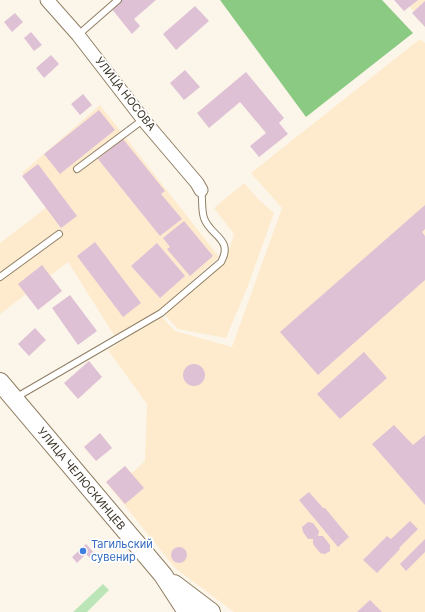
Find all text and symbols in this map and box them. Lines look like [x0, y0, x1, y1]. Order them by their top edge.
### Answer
street label: УЛИЦА НОСОВА [92, 55, 158, 133]
street label: УЛИЦА ЧЕЛЮСКИНЦЕВ [34, 425, 128, 533]
place label: Тагильский сувенир [91, 538, 153, 564]
marker: Тагильский сувенир [78, 546, 88, 556]

